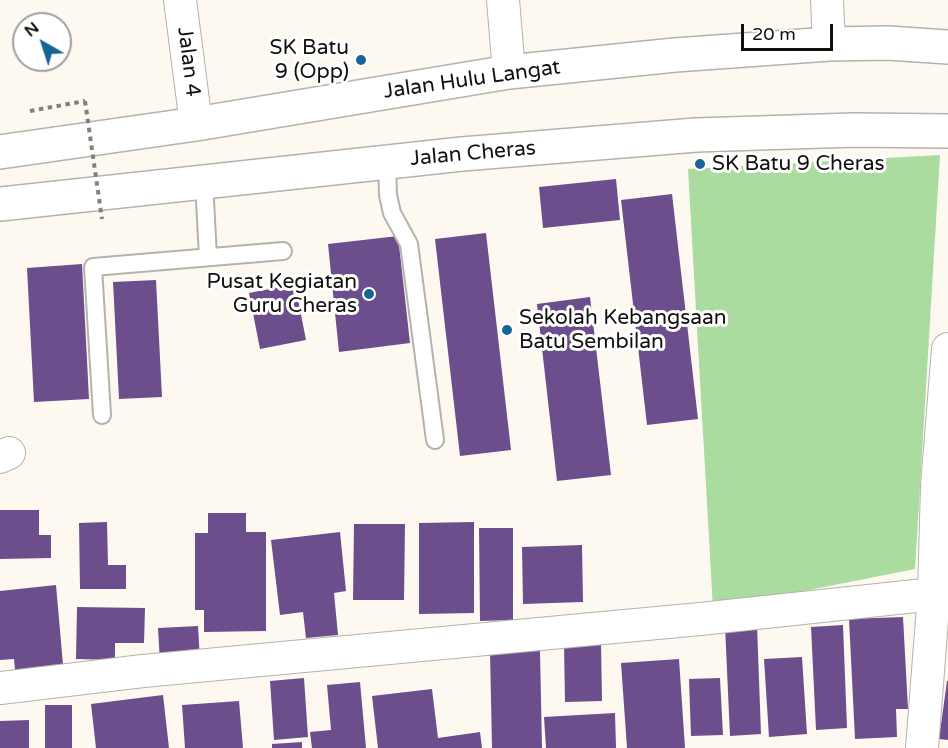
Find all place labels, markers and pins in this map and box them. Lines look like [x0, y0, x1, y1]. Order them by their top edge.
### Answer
place label: SK Batu 9 (Opp) [270, 35, 349, 85]
marker: SK Batu 9 (Opp) [354, 53, 368, 67]
place label: SK Batu 9 Cheras [712, 151, 885, 177]
marker: SK Batu 9 Cheras [693, 157, 707, 171]
place label: Pusat Kegiatan Guru Cheras [207, 269, 357, 319]
marker: Pusat Kegiatan Guru Cheras [362, 287, 376, 301]
place label: Sekolah Kebangsaan Batu Sembilan [519, 305, 727, 355]
marker: Sekolah Kebangsaan Batu Sembilan [500, 323, 514, 337]

